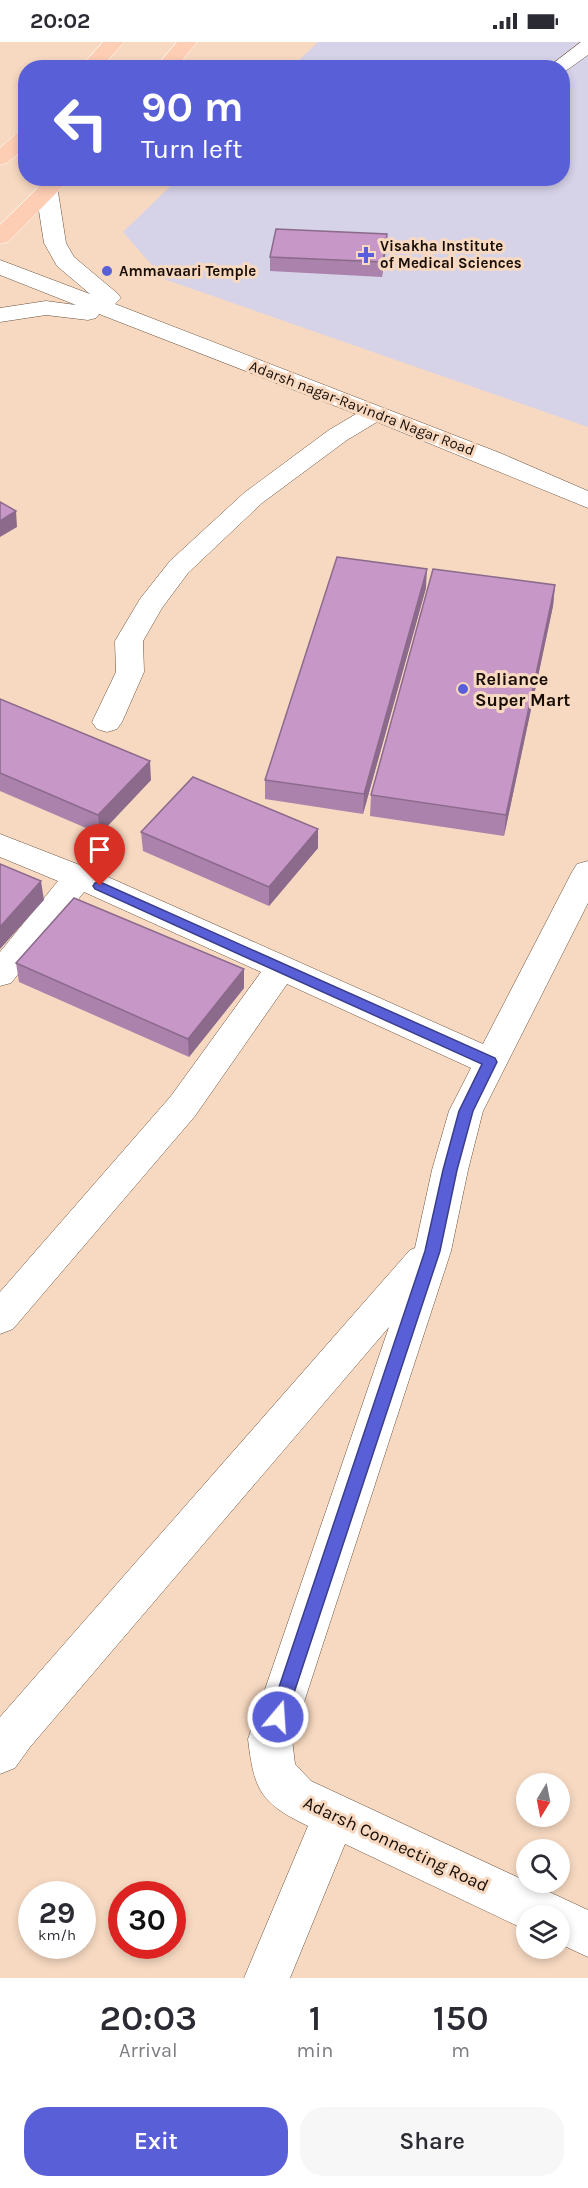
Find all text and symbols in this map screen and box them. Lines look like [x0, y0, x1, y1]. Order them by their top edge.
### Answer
text: 20:02 [30, 8, 90, 34]
text: 90 m [141, 82, 244, 132]
icon: left [42, 84, 120, 162]
text: Turn left [141, 133, 242, 165]
place label: Visakha Institute of Medical Sciences [380, 237, 522, 272]
marker: Visakha Institute of Medical Sciences [357, 246, 375, 264]
place label: Ammavaari Temple [119, 262, 256, 280]
marker: Ammavaari Temple [100, 264, 114, 278]
street label: Adarsh nagar-Ravindra Nagar Road [247, 357, 477, 459]
place label: Reliance Super Mart [475, 668, 570, 711]
marker: Reliance Super Mart [456, 682, 470, 696]
pin [74, 824, 125, 886]
icon: arrive [83, 833, 116, 866]
position arrow [246, 1685, 310, 1749]
north arrow [516, 1773, 570, 1827]
map controls [516, 1773, 570, 1959]
street label: Adarsh Connecting Road [300, 1791, 492, 1897]
button: search [516, 1839, 570, 1893]
speed limit sign: 30 [108, 1881, 186, 1959]
text: 29 [39, 1895, 75, 1931]
button: layers [516, 1905, 570, 1959]
text: km/h [38, 1926, 76, 1944]
text: 20:03 [99, 1997, 197, 2039]
text: 1 [309, 1997, 321, 2039]
text: 150 [433, 1997, 489, 2039]
text: Arrival [119, 2039, 178, 2062]
text: min [297, 2039, 333, 2062]
text: m [451, 2039, 470, 2062]
button: Exit [24, 2107, 288, 2176]
button: Share [300, 2107, 564, 2176]

